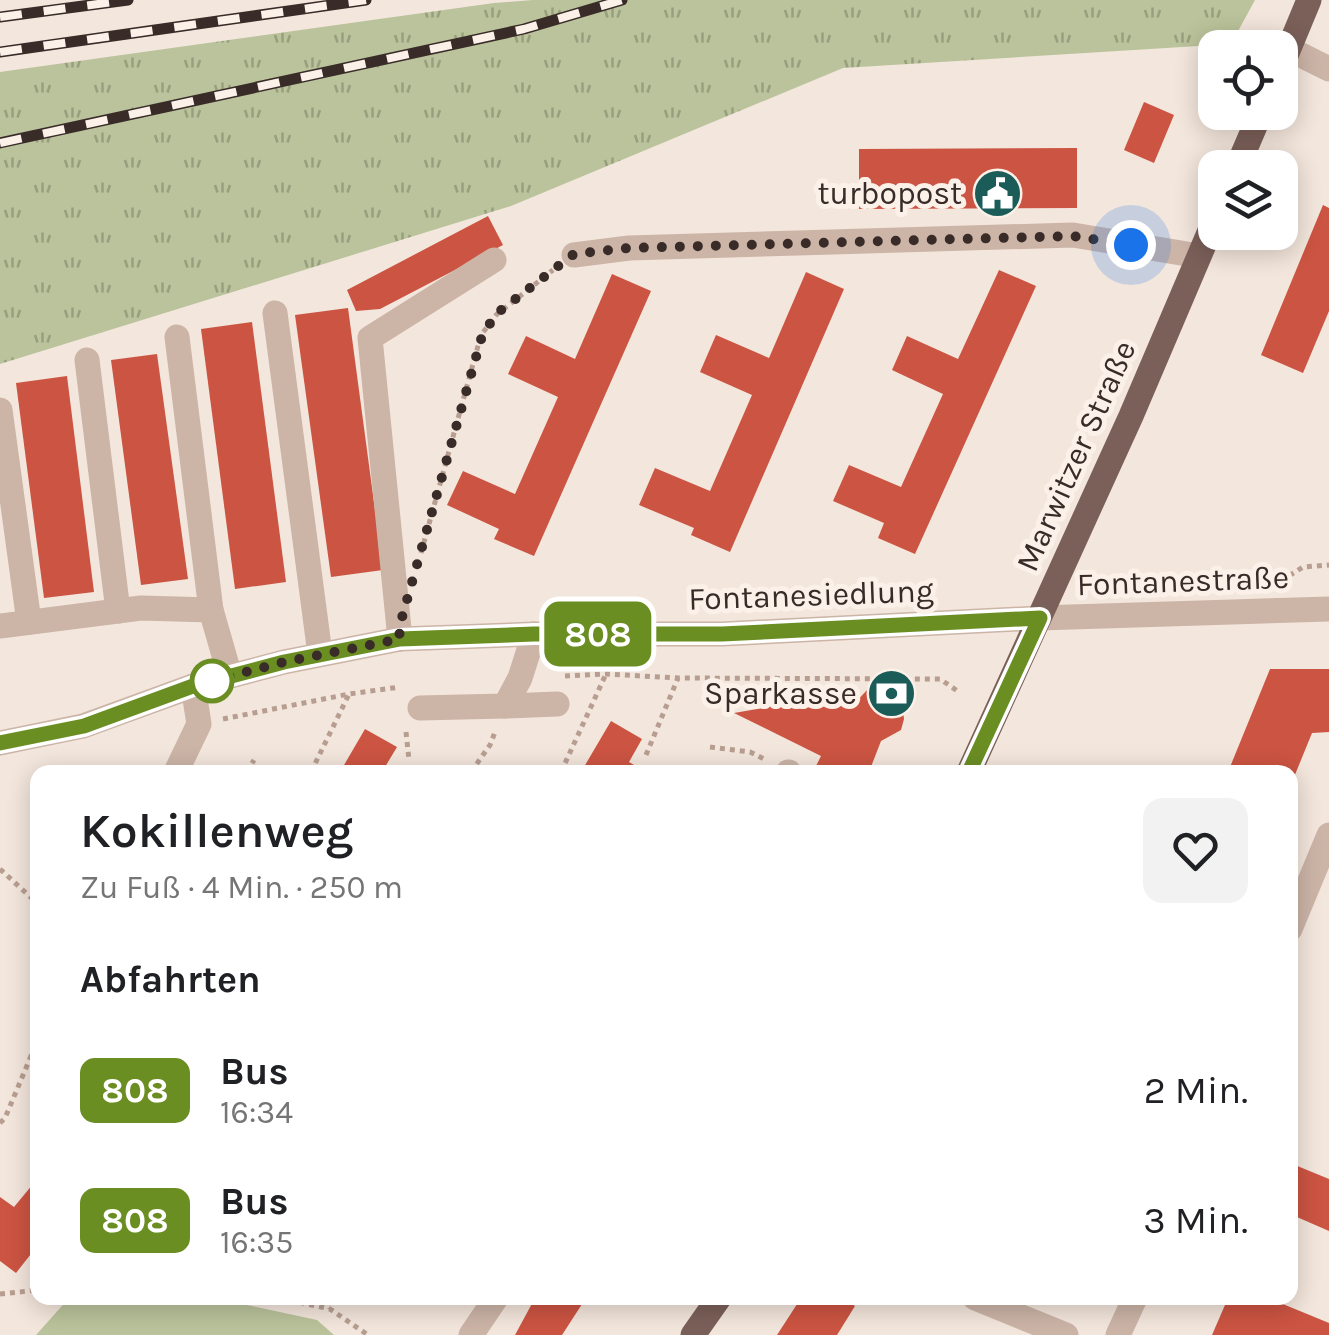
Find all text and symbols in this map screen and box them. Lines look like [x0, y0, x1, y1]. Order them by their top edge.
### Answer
map controls [1198, 30, 1298, 250]
button: locate [1198, 30, 1298, 130]
button: layers [1198, 150, 1298, 250]
public building icon: turbopost [971, 167, 1023, 219]
place label: turbopost [818, 175, 962, 212]
your location [1106, 220, 1156, 270]
street label: Marwitzer Straße [1009, 335, 1143, 577]
street label: Fontanestraße [1076, 559, 1290, 603]
street label: Fontanesiedlung [688, 572, 934, 618]
line badge: 808 [540, 602, 656, 666]
text: 808 [564, 614, 632, 655]
unlabelled marker [191, 660, 233, 702]
bank icon: Sparkasse [866, 667, 918, 719]
place label: Sparkasse [704, 675, 857, 712]
button: heart [1143, 798, 1248, 903]
text: Kokillenweg [80, 803, 353, 859]
text: Zu Fuß · 4 Min. · 250 m [80, 869, 403, 906]
text: Abfahrten [80, 957, 261, 1002]
text: Bus [220, 1049, 289, 1094]
text: 2 Min. [1144, 1068, 1248, 1113]
text: 808 [101, 1070, 169, 1111]
text: 16:34 [220, 1094, 293, 1131]
text: Bus [220, 1179, 289, 1224]
text: 3 Min. [1143, 1198, 1248, 1243]
text: 808 [101, 1200, 169, 1241]
text: 16:35 [220, 1224, 293, 1261]

